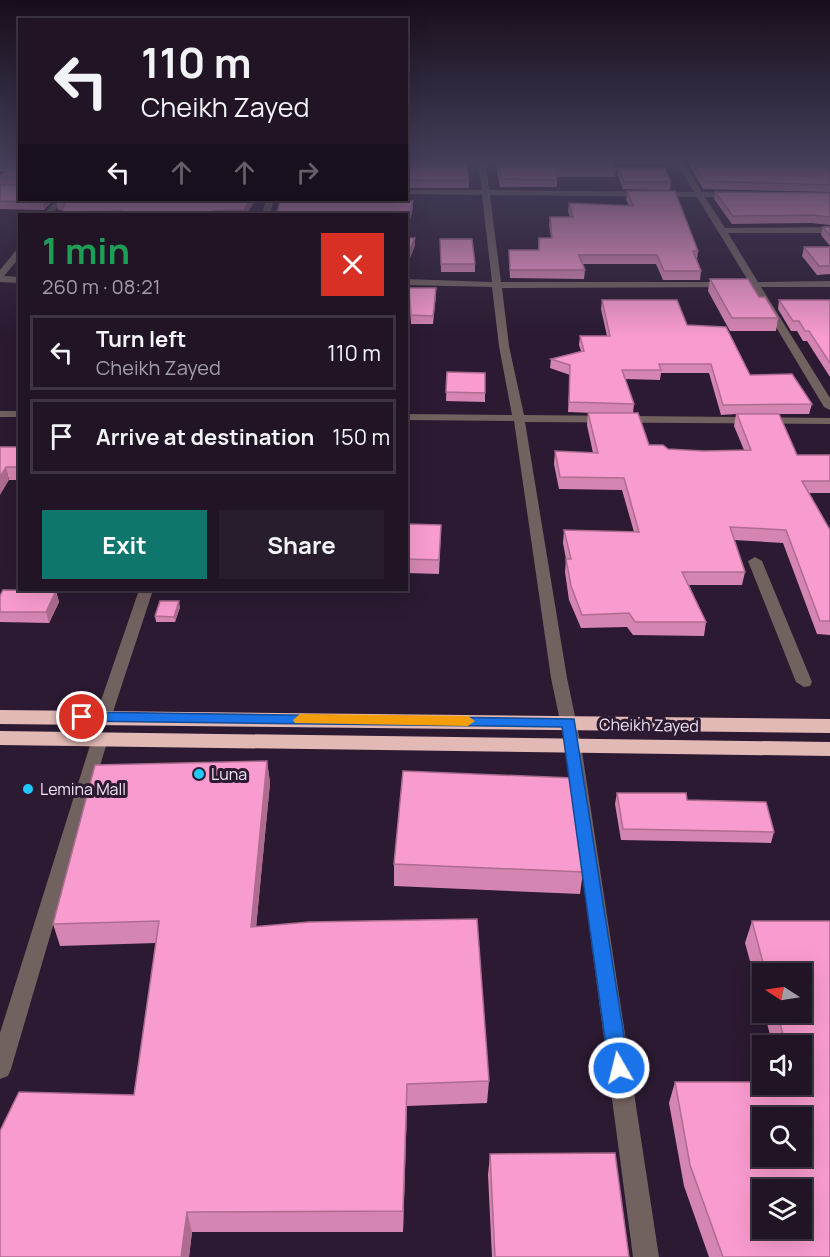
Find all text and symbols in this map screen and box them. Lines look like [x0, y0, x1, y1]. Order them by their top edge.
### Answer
text: 110 m [141, 33, 252, 91]
icon: left [42, 42, 120, 120]
text: Cheikh Zayed [141, 88, 310, 125]
icon: left [102, 156, 135, 189]
icon: ahead [165, 156, 198, 189]
icon: ahead [228, 156, 261, 189]
icon: right [291, 156, 324, 189]
text: 1 min [42, 226, 130, 275]
button: close [321, 233, 384, 296]
text: 260 m · 08:21 [42, 273, 161, 300]
text: Turn left [96, 324, 186, 354]
icon: left [45, 336, 78, 369]
text: 110 m [327, 338, 381, 368]
text: Cheikh Zayed [96, 354, 221, 381]
icon: arrive [45, 420, 78, 453]
text: Arrive at destination [96, 422, 314, 452]
text: 150 m [332, 422, 390, 452]
button: Exit [42, 510, 207, 579]
button: Share [219, 510, 384, 579]
pin [56, 691, 107, 742]
icon: arrive [65, 700, 98, 733]
street label: Cheikh Zayed [599, 713, 699, 737]
place label: Luna [211, 763, 247, 785]
marker: Luna [192, 767, 206, 781]
place label: Lemina Mall [40, 778, 126, 800]
marker: Lemina Mall [21, 782, 35, 796]
north arrow [752, 963, 812, 1023]
map controls [752, 963, 812, 1239]
button: sound [752, 1035, 812, 1095]
position arrow [587, 1036, 651, 1100]
button: search [752, 1107, 812, 1167]
button: layers [752, 1179, 812, 1239]

